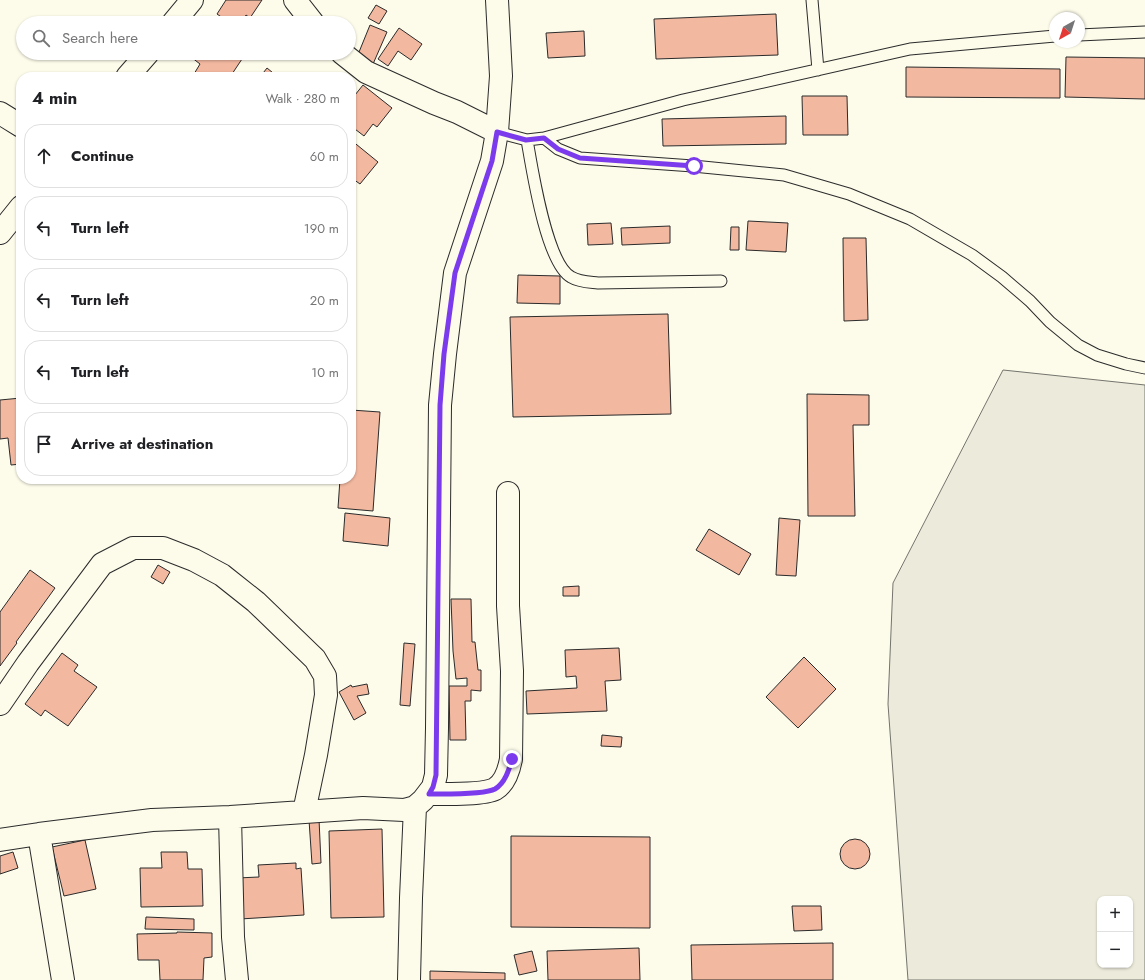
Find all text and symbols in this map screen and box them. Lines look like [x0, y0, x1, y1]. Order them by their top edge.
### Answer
north arrow [1049, 12, 1085, 48]
search box [16, 16, 356, 60]
icon: search [30, 27, 52, 49]
text: Search here [62, 27, 138, 49]
text: 4 min [32, 86, 77, 110]
text: Walk · 280 m [265, 89, 340, 108]
icon: ahead [33, 145, 55, 167]
text: Continue [71, 145, 134, 167]
text: 60 m [310, 147, 339, 166]
route start [685, 157, 703, 175]
icon: left [33, 217, 55, 239]
text: Turn left [71, 217, 129, 239]
text: 190 m [304, 219, 339, 238]
icon: left [33, 289, 55, 311]
text: Turn left [71, 289, 129, 311]
text: 20 m [310, 291, 339, 310]
icon: left [33, 361, 55, 383]
text: Turn left [71, 361, 129, 383]
text: 10 m [311, 363, 339, 382]
icon: arrive [33, 433, 55, 455]
text: Arrive at destination [71, 433, 213, 455]
route end [503, 750, 521, 768]
map controls [1097, 896, 1133, 968]
button: + [1097, 896, 1133, 932]
button: − [1097, 932, 1133, 968]

